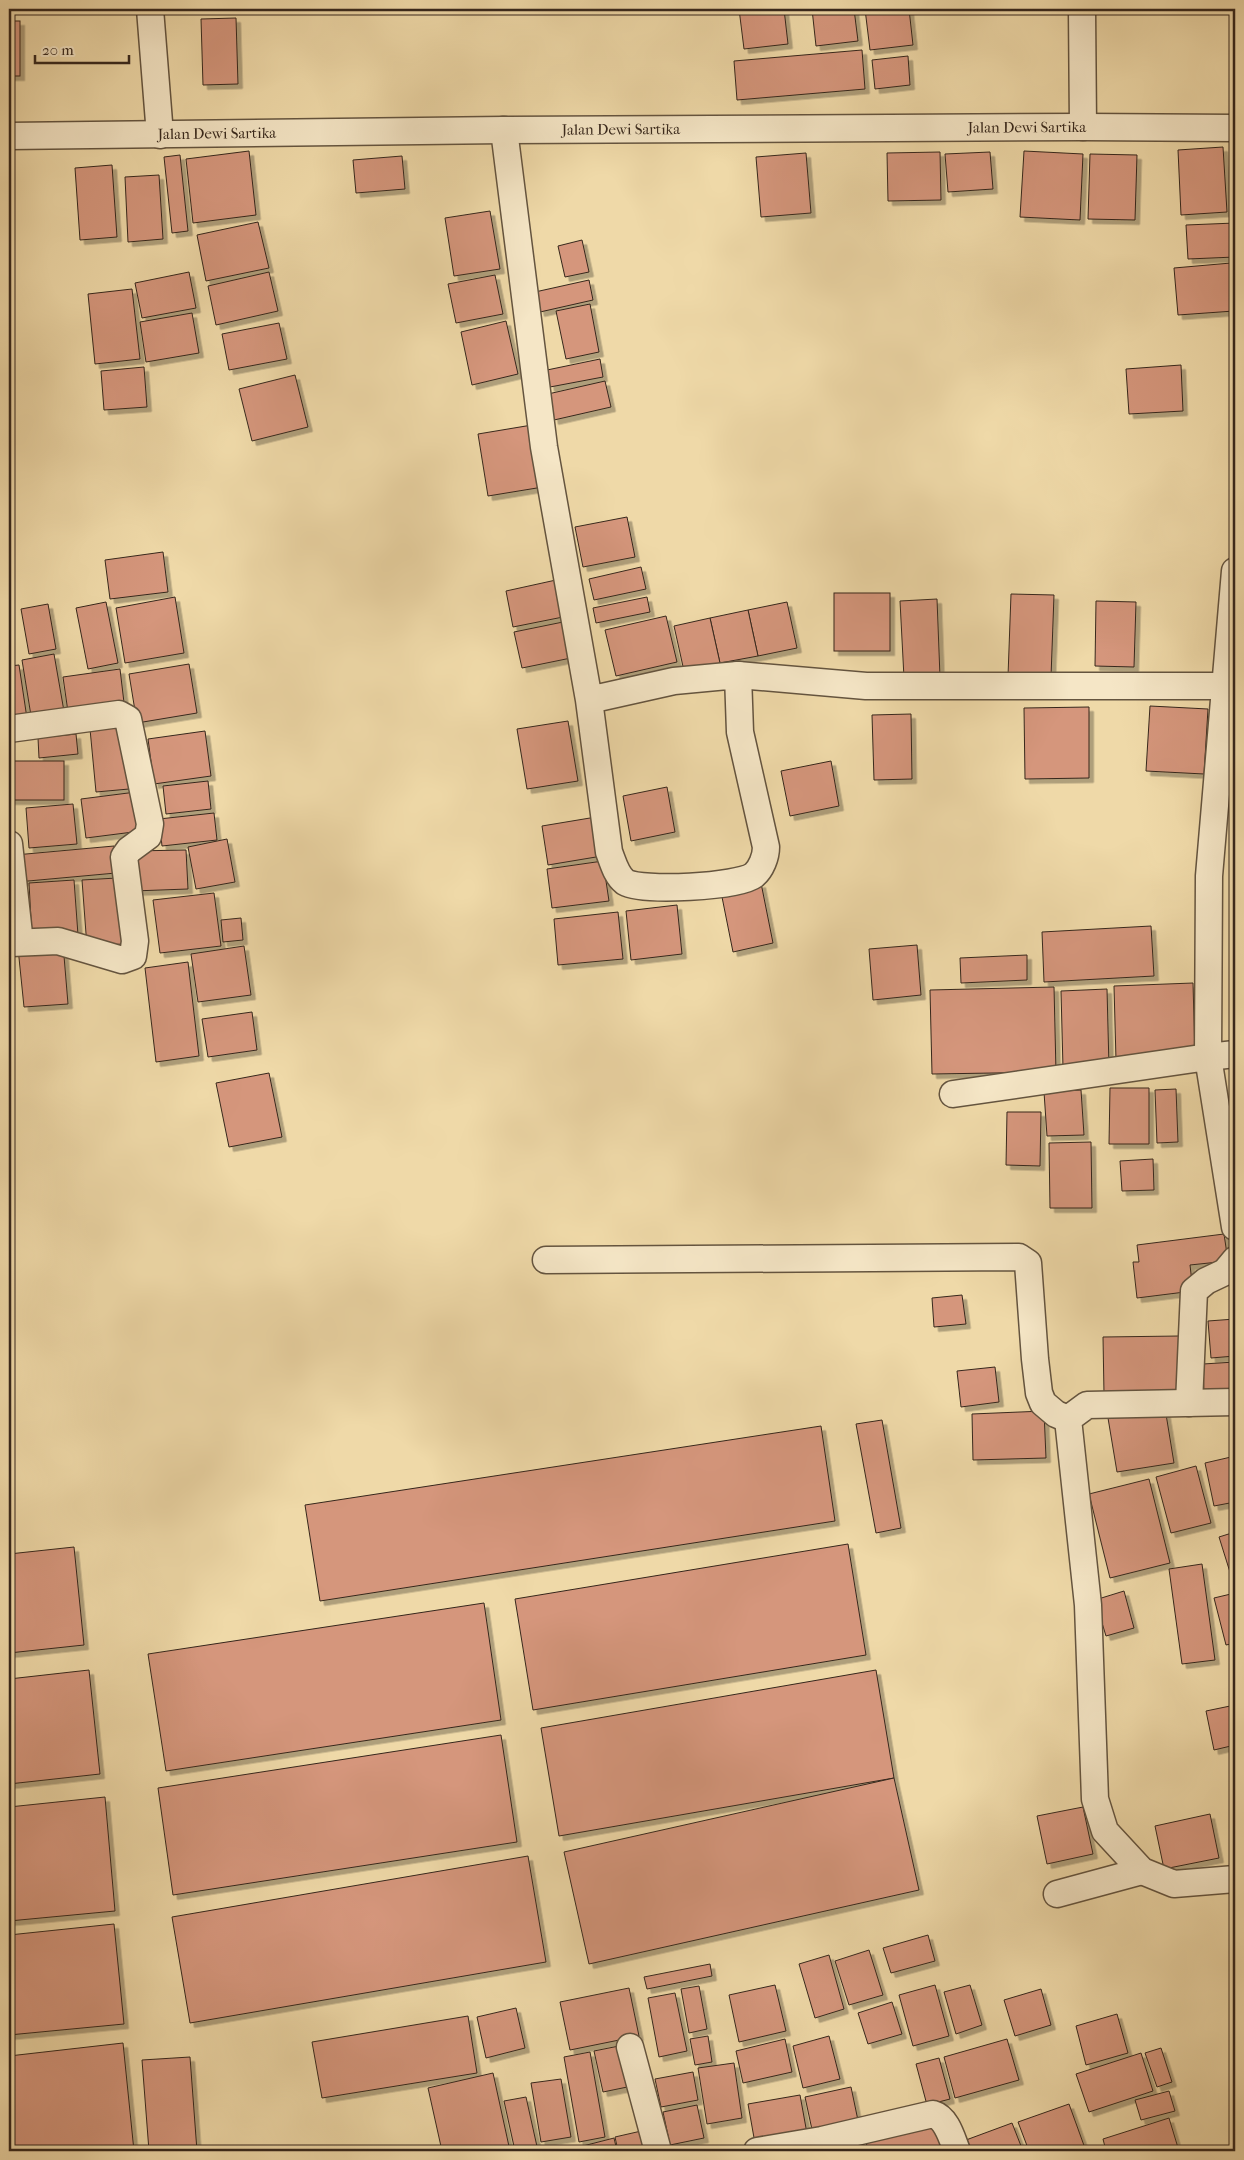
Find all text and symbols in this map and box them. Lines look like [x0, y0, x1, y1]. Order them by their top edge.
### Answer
scale bar [35, 32, 129, 64]
text: 20 m [42, 41, 74, 59]
street label: Jalan Dewi Sartika [967, 118, 1087, 137]
street label: Jalan Dewi Sartika [561, 120, 681, 139]
street label: Jalan Dewi Sartika [157, 124, 277, 143]

